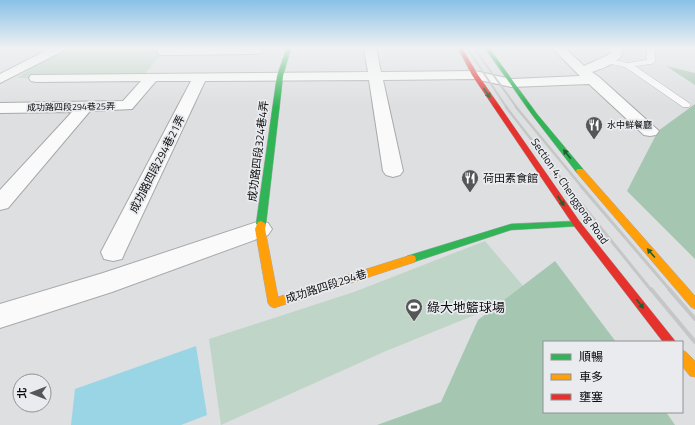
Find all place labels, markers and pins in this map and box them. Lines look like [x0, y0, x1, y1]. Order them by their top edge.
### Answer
restaurant icon: 水中鮮餐廳 [584, 115, 604, 140]
place label: 水中鮮餐廳 [607, 118, 652, 131]
restaurant icon: 荷田素食館 [460, 168, 480, 193]
place label: 荷田素食館 [483, 170, 538, 186]
sports icon: 綠大地籃球場 [404, 297, 424, 322]
place label: 綠大地籃球場 [427, 297, 505, 317]

